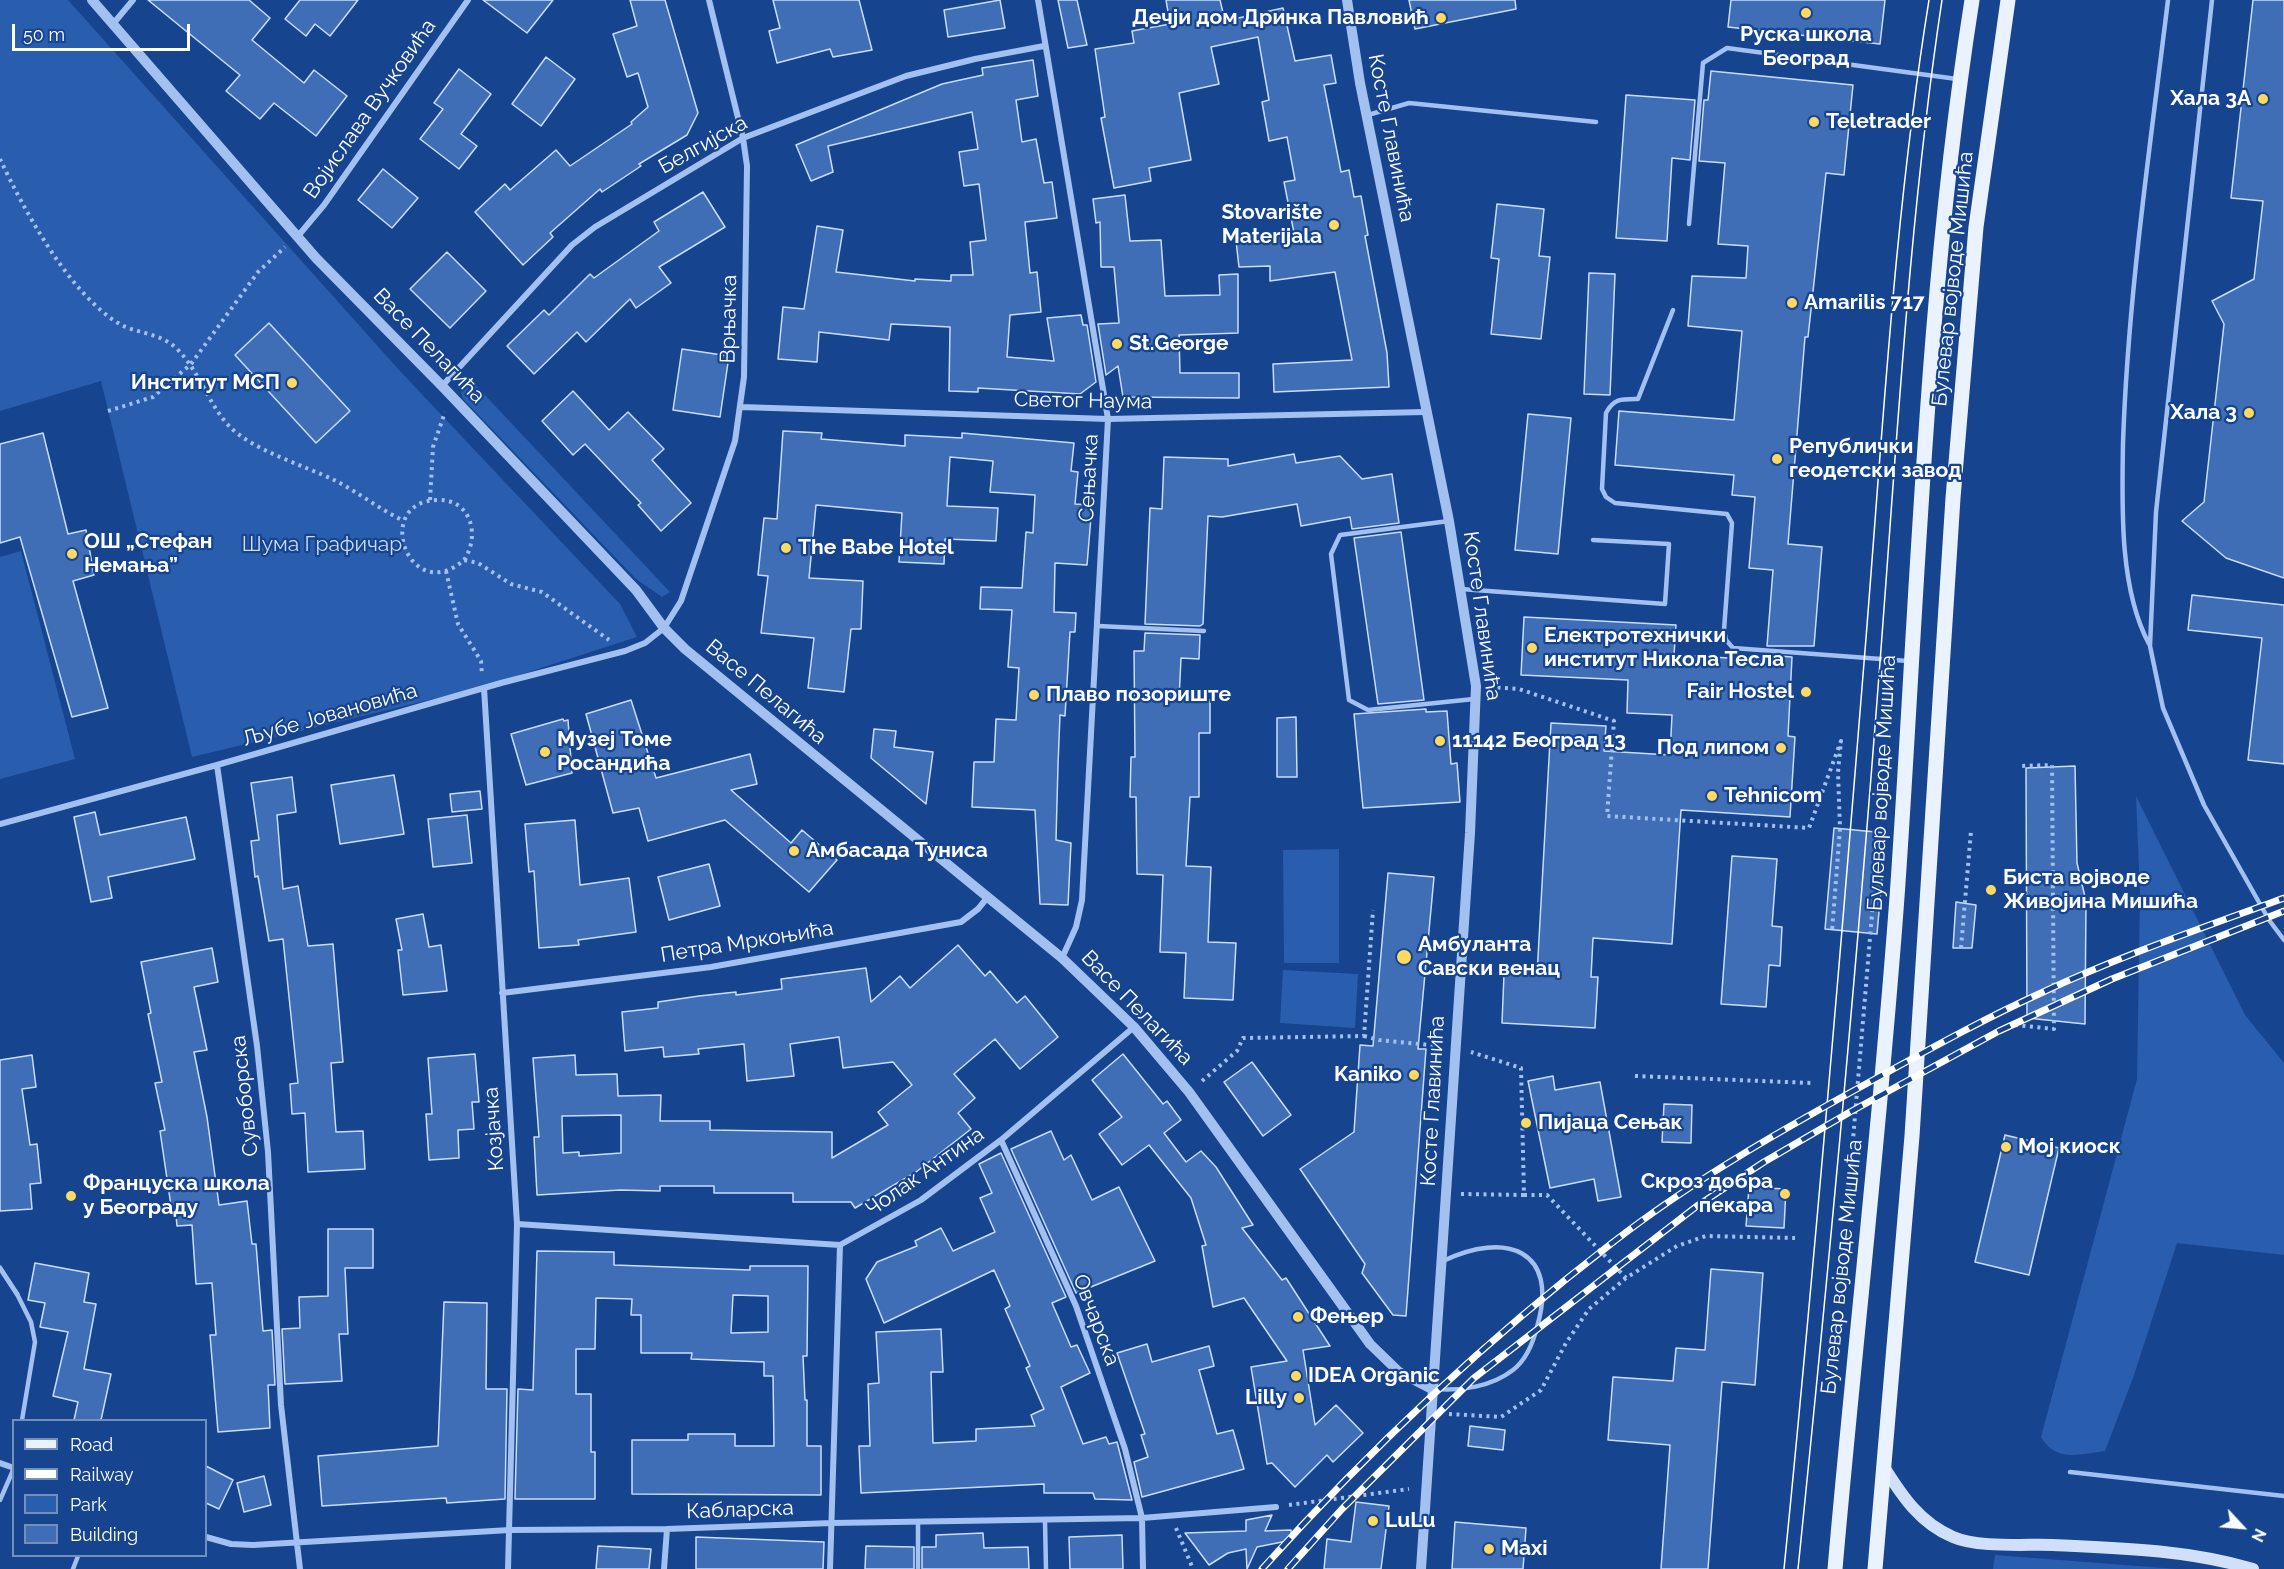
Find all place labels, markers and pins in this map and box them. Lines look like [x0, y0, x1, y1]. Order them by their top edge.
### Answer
place label: Дечји дом Дринка Павловић [1132, 5, 1429, 31]
marker: Руска школа Београд [1799, 6, 1813, 20]
marker: Дечји дом Дринка Павловић [1434, 11, 1448, 25]
place label: Руска школа Београд [1740, 22, 1872, 72]
place label: Хала 3А [2170, 86, 2251, 112]
marker: Хала 3А [2256, 92, 2270, 106]
place label: Teletrader [1826, 109, 1931, 135]
marker: Teletrader [1807, 115, 1821, 129]
place label: Stovarište Materijala [1221, 200, 1322, 250]
marker: Stovarište Materijala [1327, 218, 1341, 232]
place label: Amarilis 717 [1804, 290, 1925, 316]
marker: Amarilis 717 [1785, 296, 1799, 310]
place label: St.George [1129, 331, 1229, 357]
marker: St.George [1110, 337, 1124, 351]
place label: Институт МСП [131, 370, 280, 396]
marker: Институт МСП [285, 376, 299, 390]
place label: Хала 3 [2170, 400, 2237, 426]
marker: Хала 3 [2242, 406, 2256, 420]
place label: Републички геодетски завод [1789, 434, 1962, 484]
marker: Републички геодетски завод [1770, 452, 1784, 466]
place label: ОШ „Стефан Немања” [84, 529, 213, 579]
place label: The Babe Hotel [798, 535, 954, 561]
marker: The Babe Hotel [779, 541, 793, 555]
marker: ОШ „Стефан Немања” [65, 547, 79, 561]
place label: Електротехнички институт Никола Тесла [1544, 623, 1784, 673]
marker: Електротехнички институт Никола Тесла [1525, 641, 1539, 655]
place label: Fair Hostel [1687, 679, 1794, 705]
place label: Плаво позориште [1046, 682, 1231, 708]
marker: Fair Hostel [1799, 685, 1813, 699]
marker: Плаво позориште [1027, 688, 1041, 702]
place label: Музеј Томе Росандића [557, 727, 672, 777]
place label: 11142 Београд 13 [1452, 728, 1626, 754]
marker: 11142 Београд 13 [1433, 734, 1447, 748]
place label: Под липом [1657, 735, 1769, 761]
marker: Под липом [1774, 741, 1788, 755]
marker: Музеј Томе Росандића [538, 745, 552, 759]
place label: Tehnicom [1724, 783, 1822, 809]
marker: Tehnicom [1705, 789, 1719, 803]
place label: Амбасада Туниса [806, 838, 988, 864]
marker: Амбасада Туниса [787, 844, 801, 858]
place label: Биста војводе Живојина Мишића [2003, 865, 2198, 915]
marker: Биста војводе Живојина Мишића [1984, 883, 1998, 897]
place label: Амбуланта Савски венац [1418, 932, 1560, 982]
marker: Амбуланта Савски венац [1395, 948, 1413, 966]
place label: Kaniko [1334, 1062, 1402, 1088]
marker: Kaniko [1407, 1068, 1421, 1082]
place label: Пијаца Сењак [1538, 1110, 1683, 1136]
marker: Пијаца Сењак [1519, 1116, 1533, 1130]
place label: Мој киоск [2018, 1134, 2121, 1160]
marker: Мој киоск [1999, 1140, 2013, 1154]
place label: Скроз добра пекара [1641, 1169, 1773, 1219]
place label: Француска школа у Београду [83, 1171, 270, 1221]
marker: Скроз добра пекара [1778, 1187, 1792, 1201]
marker: Француска школа у Београду [64, 1189, 78, 1203]
place label: Фењер [1310, 1304, 1384, 1330]
marker: Фењер [1291, 1310, 1305, 1324]
place label: IDEA Organic [1308, 1363, 1440, 1389]
marker: IDEA Organic [1289, 1369, 1303, 1383]
place label: Lilly [1245, 1385, 1287, 1411]
marker: Lilly [1292, 1391, 1306, 1405]
place label: LuLu [1385, 1508, 1435, 1534]
marker: LuLu [1366, 1514, 1380, 1528]
place label: Maxi [1501, 1536, 1548, 1562]
marker: Maxi [1482, 1542, 1496, 1556]

